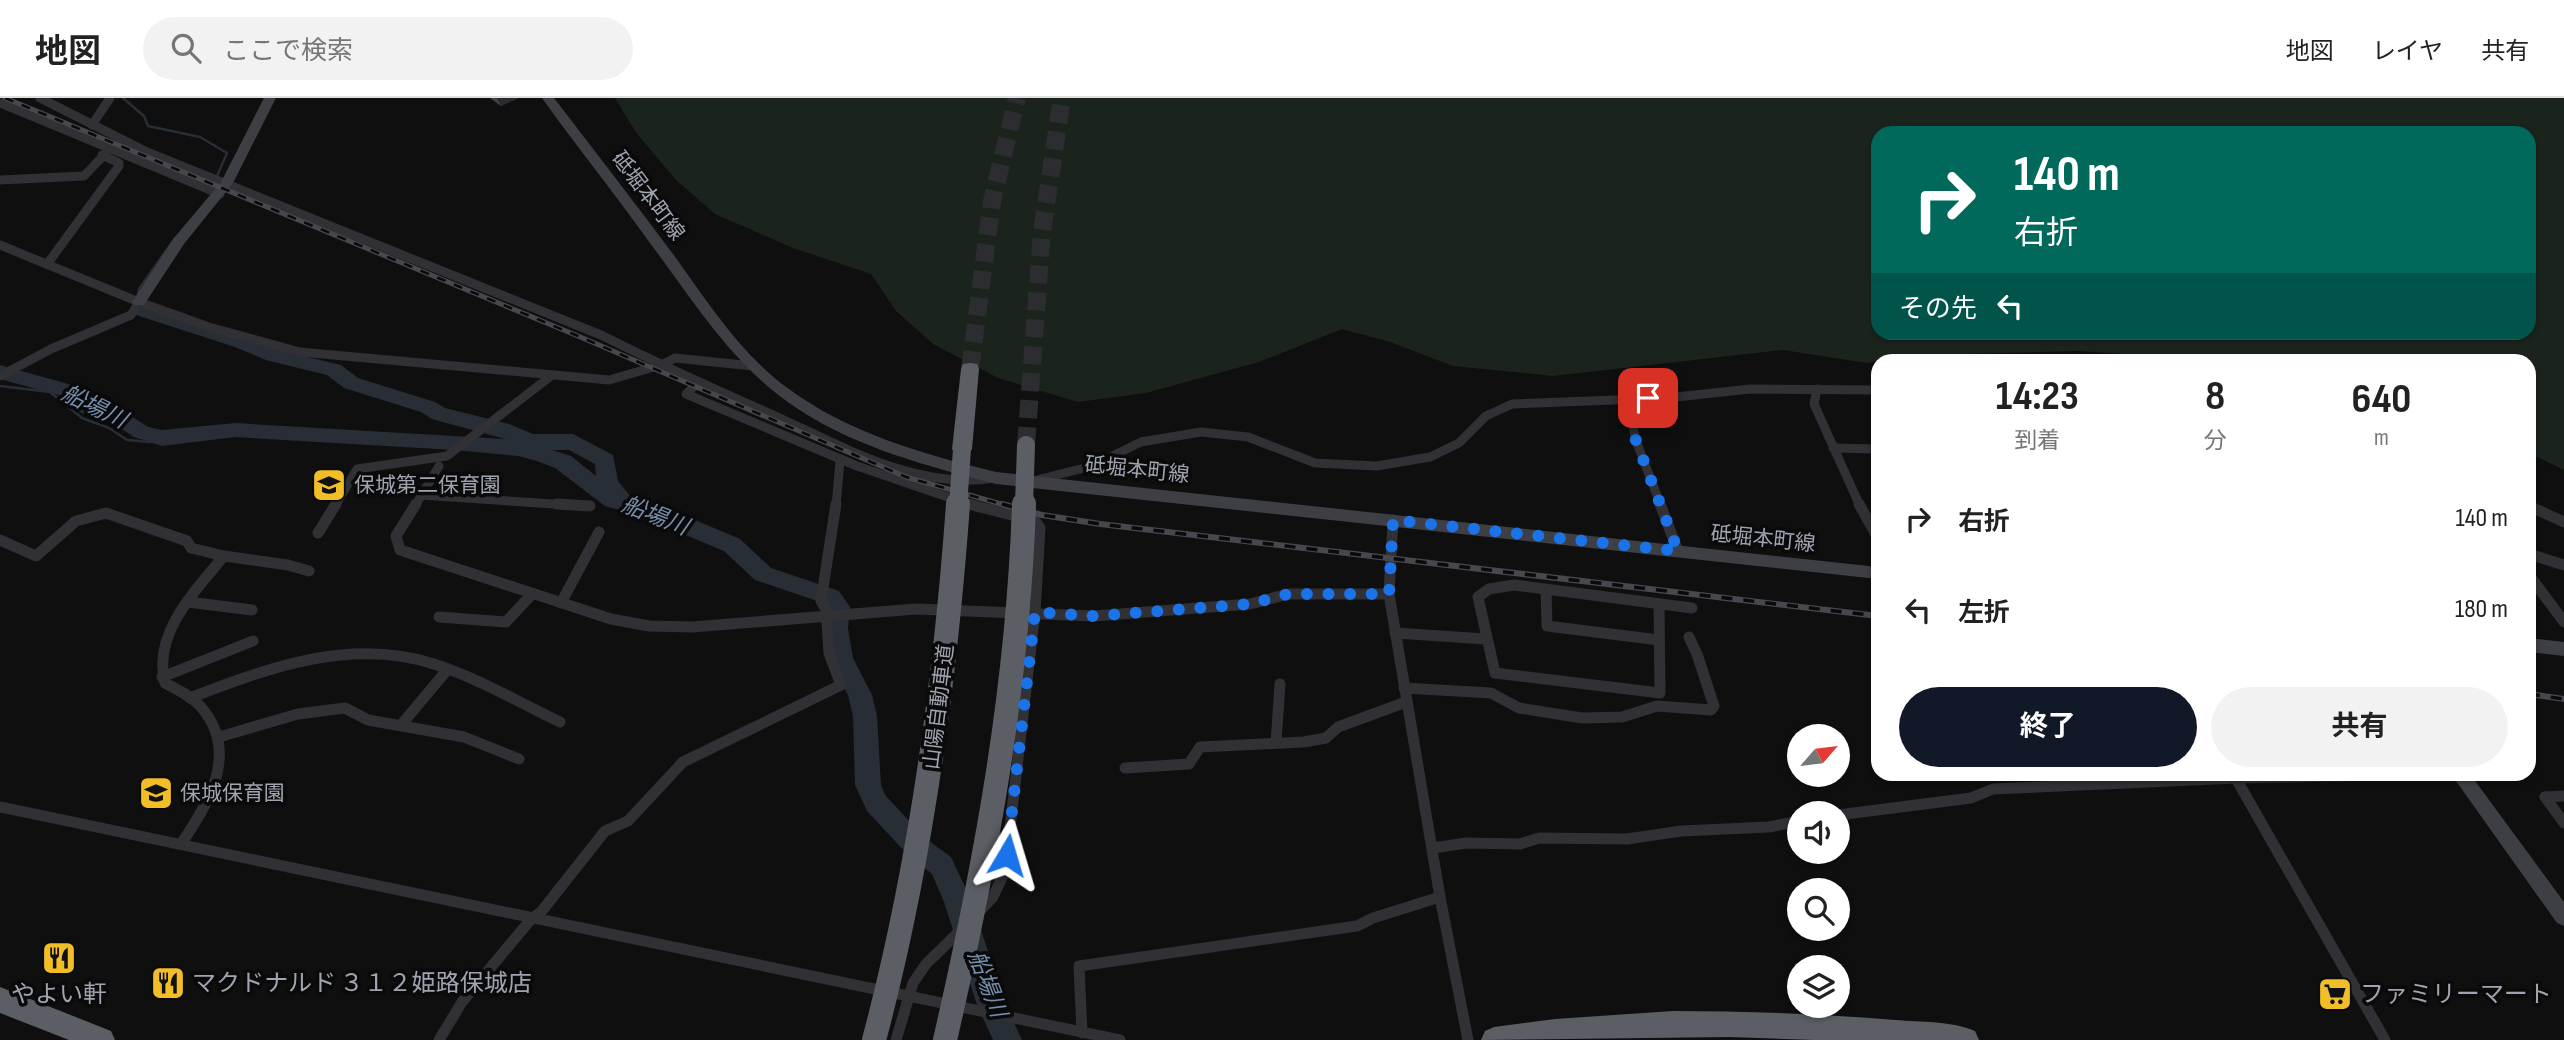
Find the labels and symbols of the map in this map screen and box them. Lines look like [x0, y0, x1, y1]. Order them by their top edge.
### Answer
street label: 砥堀本町線 [606, 147, 690, 245]
pin [1618, 368, 1678, 428]
water label: 船場川 [57, 379, 134, 436]
street label: 砥堀本町線 [1083, 452, 1191, 488]
school or university icon: 保城第二保育園 [310, 466, 348, 504]
place label: 保城第二保育園 [354, 473, 501, 498]
water label: 船場川 [618, 491, 695, 543]
street label: 砥堀本町線 [1709, 521, 1817, 557]
street label: 山陽自動車道 [919, 643, 959, 771]
north arrow [1787, 724, 1850, 788]
school or university icon: 保城保育園 [137, 774, 175, 812]
place label: 保城保育園 [180, 781, 285, 806]
position arrow [970, 818, 1044, 892]
restaurant icon: やよい軒 [40, 939, 78, 977]
water label: 船場川 [962, 947, 1014, 1024]
restaurant icon: マクドナルド ３１２姫路保城店 [149, 964, 187, 1002]
place label: マクドナルド ３１２姫路保城店 [192, 969, 532, 998]
supermarket icon: ファミリーマート [2316, 975, 2354, 1013]
place label: やよい軒 [11, 980, 107, 1009]
place label: ファミリーマート [2360, 980, 2552, 1009]

